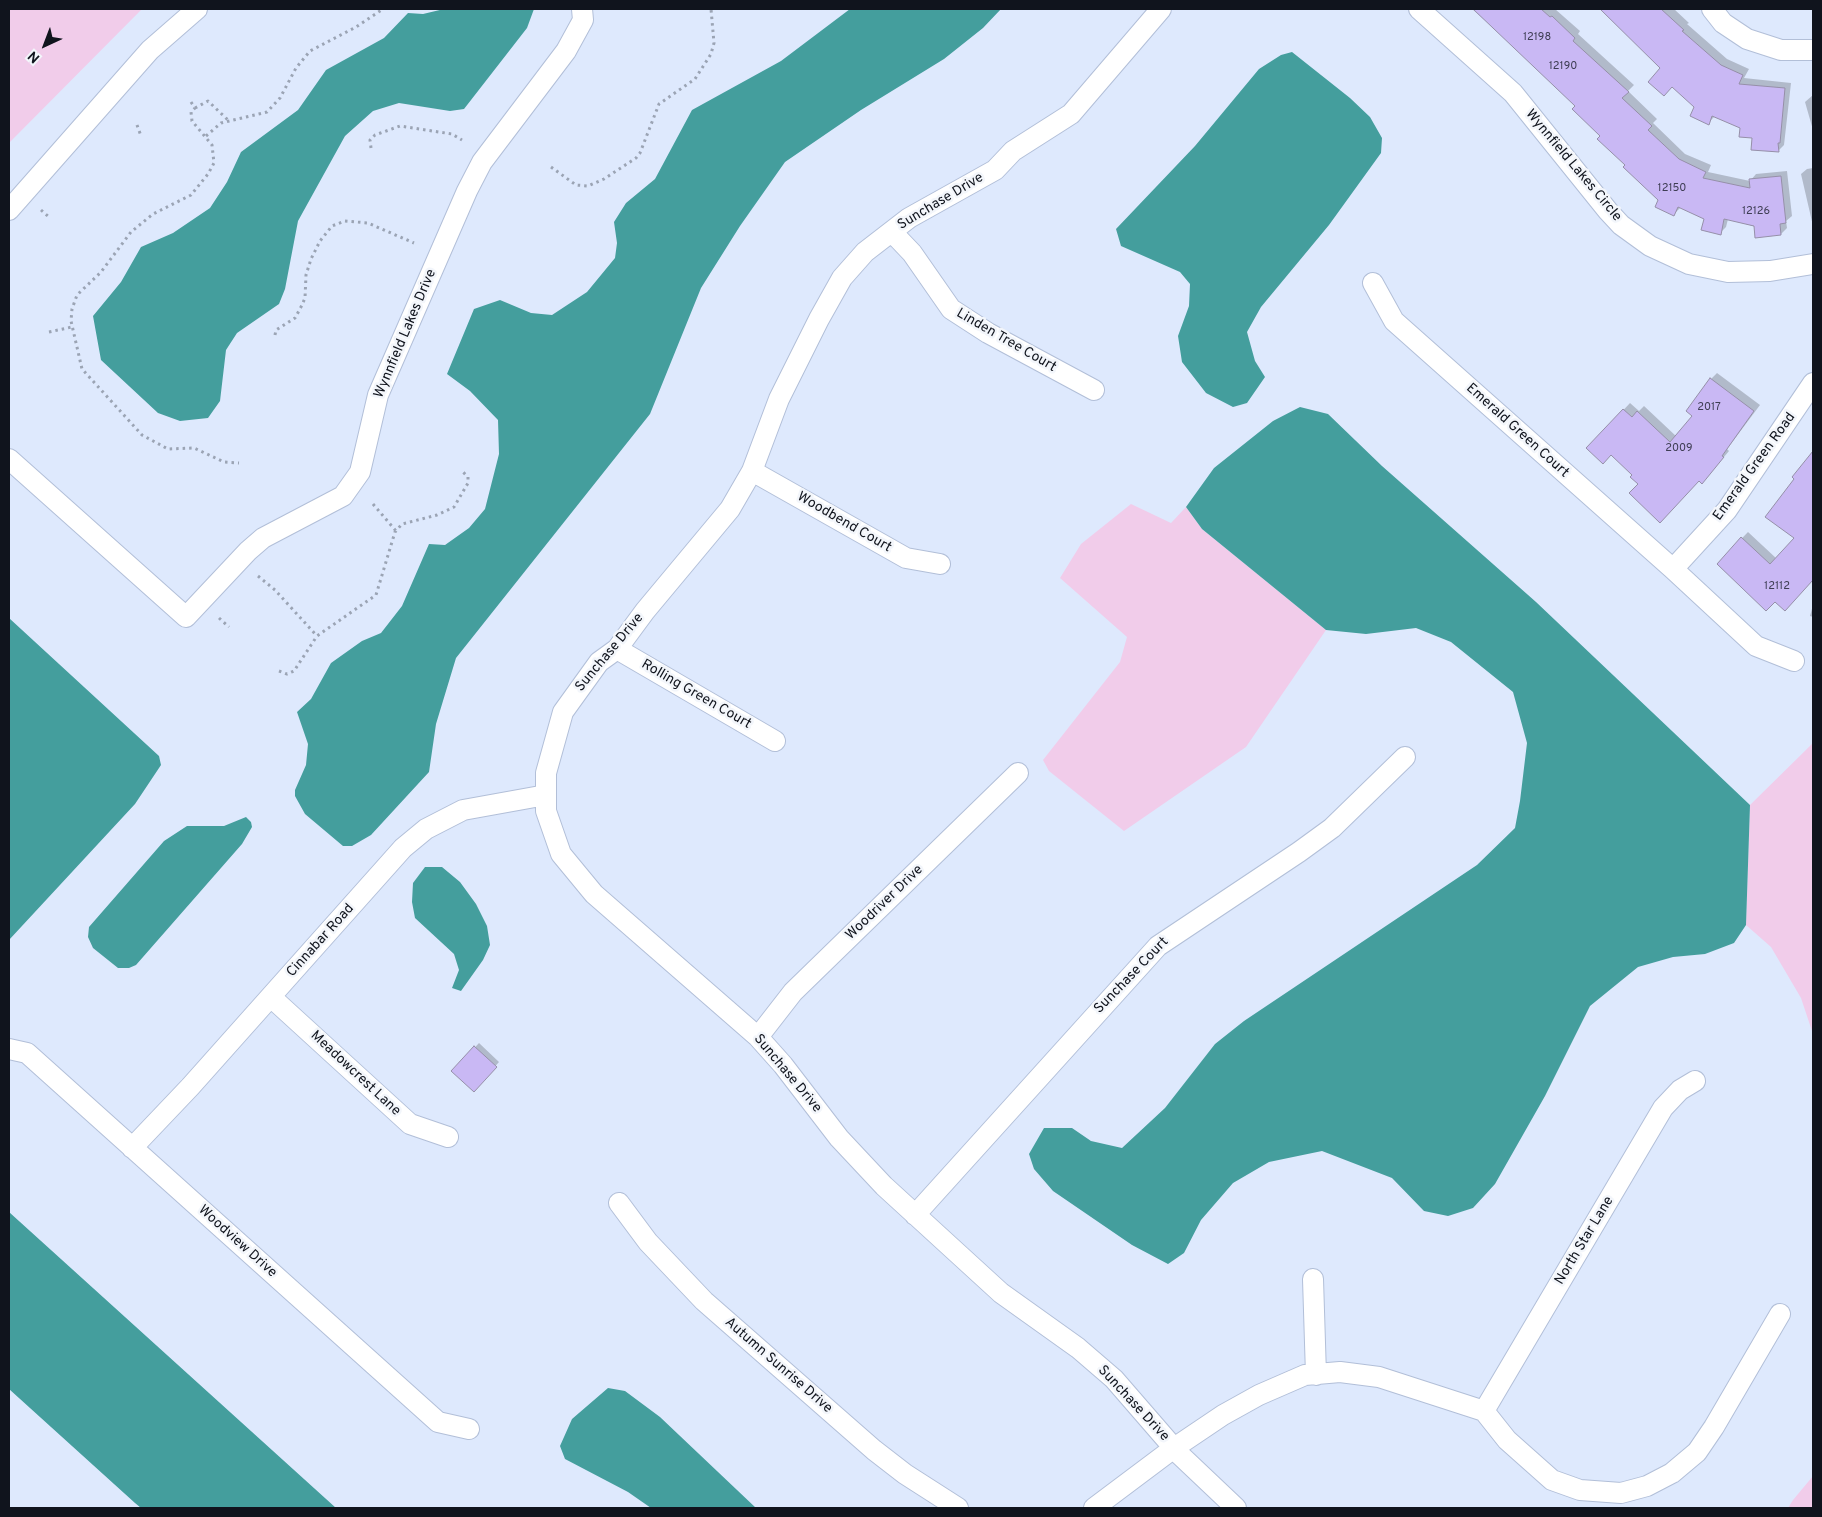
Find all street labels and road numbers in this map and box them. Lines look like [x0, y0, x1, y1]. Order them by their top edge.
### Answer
street label: Wynnfield Lakes Circle [1521, 107, 1625, 225]
street label: Sunchase Drive [895, 170, 987, 234]
street label: Wynnfield Lakes Drive [371, 267, 441, 401]
street label: Linden Tree Court [953, 306, 1059, 376]
street label: Emerald Green Court [1462, 380, 1572, 482]
street label: Emerald Green Road [1710, 410, 1800, 524]
street label: Woodbend Court [794, 489, 894, 557]
street label: Sunchase Drive [572, 610, 648, 696]
street label: Rolling Green Court [638, 657, 754, 733]
street label: Woodriver Drive [843, 862, 927, 944]
street label: Cinnabar Road [284, 901, 358, 981]
street label: Sunchase Court [1091, 934, 1173, 1018]
street label: Meadowcrest Lane [306, 1028, 404, 1120]
street label: Sunchase Drive [749, 1031, 825, 1117]
street label: North Star Lane [1552, 1194, 1618, 1288]
street label: Woodview Drive [194, 1202, 280, 1282]
street label: Autumn Sunrise Drive [721, 1315, 835, 1417]
street label: Sunchase Drive [1094, 1363, 1172, 1445]

